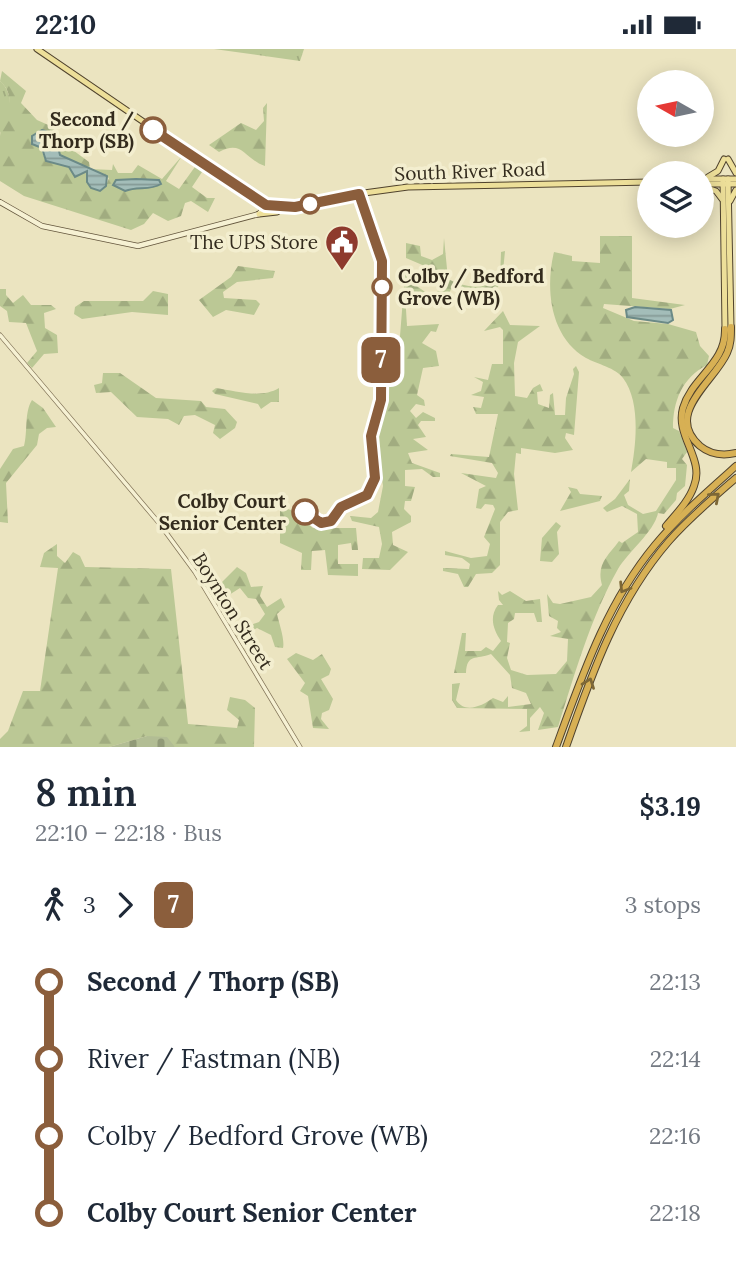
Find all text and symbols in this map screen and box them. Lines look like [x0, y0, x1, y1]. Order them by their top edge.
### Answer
text: 22:10 [35, 8, 96, 41]
north arrow [637, 70, 714, 147]
map controls [637, 70, 714, 238]
place label: Second / Thorp (SB) [39, 107, 134, 154]
marker: Second / Thorp (SB) [140, 117, 166, 143]
street label: South River Road [394, 156, 546, 186]
button: layers [637, 161, 714, 238]
unlabelled marker [300, 194, 320, 214]
public building icon: The UPS Store [323, 223, 361, 272]
place label: The UPS Store [190, 230, 318, 254]
place label: Colby / Bedford Grove (WB) [398, 264, 544, 311]
marker: Colby / Bedford Grove (WB) [372, 277, 392, 297]
line badge: 7 [358, 337, 404, 383]
text: 7 [375, 344, 387, 375]
place label: Colby Court Senior Center [159, 489, 287, 535]
one-way arrow [707, 493, 720, 505]
marker: Colby Court Senior Center [292, 499, 318, 525]
street label: Boynton Street [188, 548, 279, 674]
one-way arrow [620, 580, 633, 593]
one-way arrow [581, 677, 595, 689]
text: 8 min [35, 768, 137, 816]
text: $3.19 [640, 790, 701, 823]
text: 22:10 – 22:18 · Bus [35, 818, 222, 847]
icon: walk [35, 886, 73, 924]
icon: forward [106, 886, 144, 924]
text: 7 [168, 889, 179, 920]
text: 3 [83, 890, 96, 919]
text: 3 stops [625, 890, 701, 919]
text: Second / Thorp (SB) [87, 965, 339, 998]
text: 22:13 [649, 967, 701, 996]
text: River / Fastman (NB) [87, 1042, 340, 1075]
text: 22:14 [650, 1044, 701, 1073]
text: Colby / Bedford Grove (WB) [87, 1119, 428, 1152]
text: 22:16 [649, 1121, 701, 1150]
text: Colby Court Senior Center [87, 1196, 416, 1229]
text: 22:18 [649, 1198, 701, 1227]

